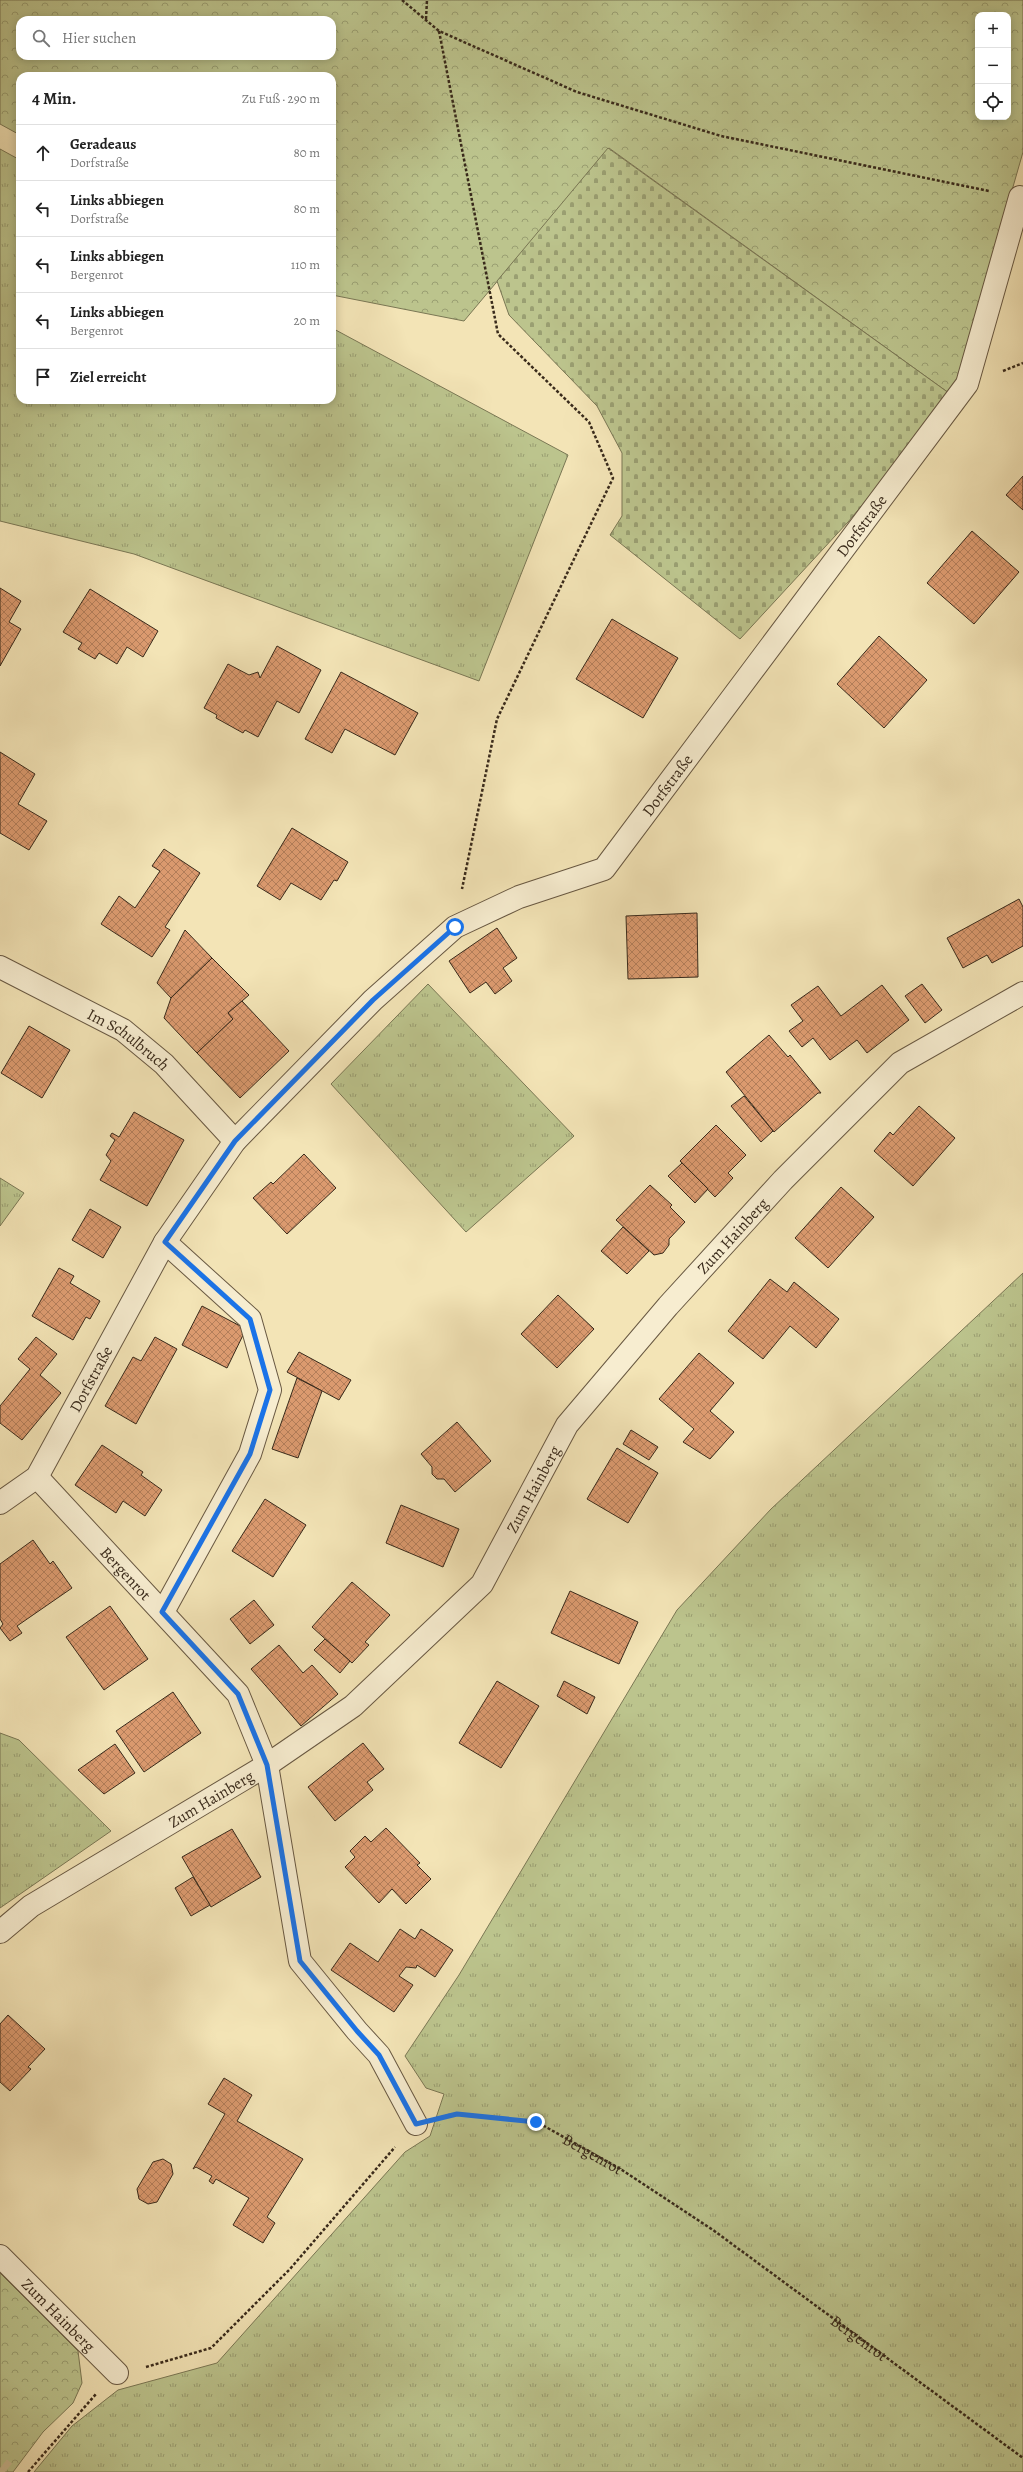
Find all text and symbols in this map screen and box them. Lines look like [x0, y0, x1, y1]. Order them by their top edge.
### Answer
map controls [975, 12, 1011, 120]
button: + [975, 12, 1011, 48]
search box [16, 16, 336, 60]
icon: search [30, 27, 52, 49]
text: Hier suchen [62, 28, 136, 48]
button: − [975, 48, 1011, 84]
button: locate [975, 84, 1011, 120]
text: 4 Min. [32, 87, 76, 110]
text: Zu Fuß · 290 m [242, 90, 320, 107]
text: Geradeaus [70, 134, 136, 154]
icon: ahead [32, 142, 54, 164]
text: 80 m [293, 144, 320, 161]
text: Dorfstraße [70, 154, 129, 171]
text: Links abbiegen [70, 190, 164, 210]
icon: left [32, 198, 54, 220]
text: 80 m [293, 200, 320, 217]
text: Dorfstraße [70, 210, 129, 227]
text: Links abbiegen [70, 246, 164, 266]
icon: left [32, 254, 54, 276]
text: 110 m [291, 256, 320, 273]
text: Bergenrot [70, 266, 124, 283]
text: Links abbiegen [70, 302, 164, 322]
icon: left [32, 310, 54, 332]
text: 20 m [294, 312, 320, 329]
text: Bergenrot [70, 322, 124, 339]
icon: arrive [32, 366, 54, 388]
text: Ziel erreicht [70, 367, 146, 387]
street label: Dorfstraße [831, 491, 892, 562]
street label: Dorfstraße [637, 750, 698, 821]
route start [446, 918, 464, 936]
street label: Im Schulbruch [83, 1004, 175, 1076]
street label: Zum Hainberg [693, 1193, 774, 1279]
street label: Dorfstraße [64, 1342, 118, 1416]
street label: Zum Hainberg [501, 1442, 566, 1537]
street label: Bergenrot [95, 1542, 156, 1605]
street label: Zum Hainberg [165, 1765, 258, 1833]
route end [527, 2113, 545, 2131]
street label: Bergenrot [558, 2129, 627, 2180]
street label: Zum Hainberg [16, 2274, 100, 2357]
street label: Bergenrot [826, 2310, 892, 2367]

